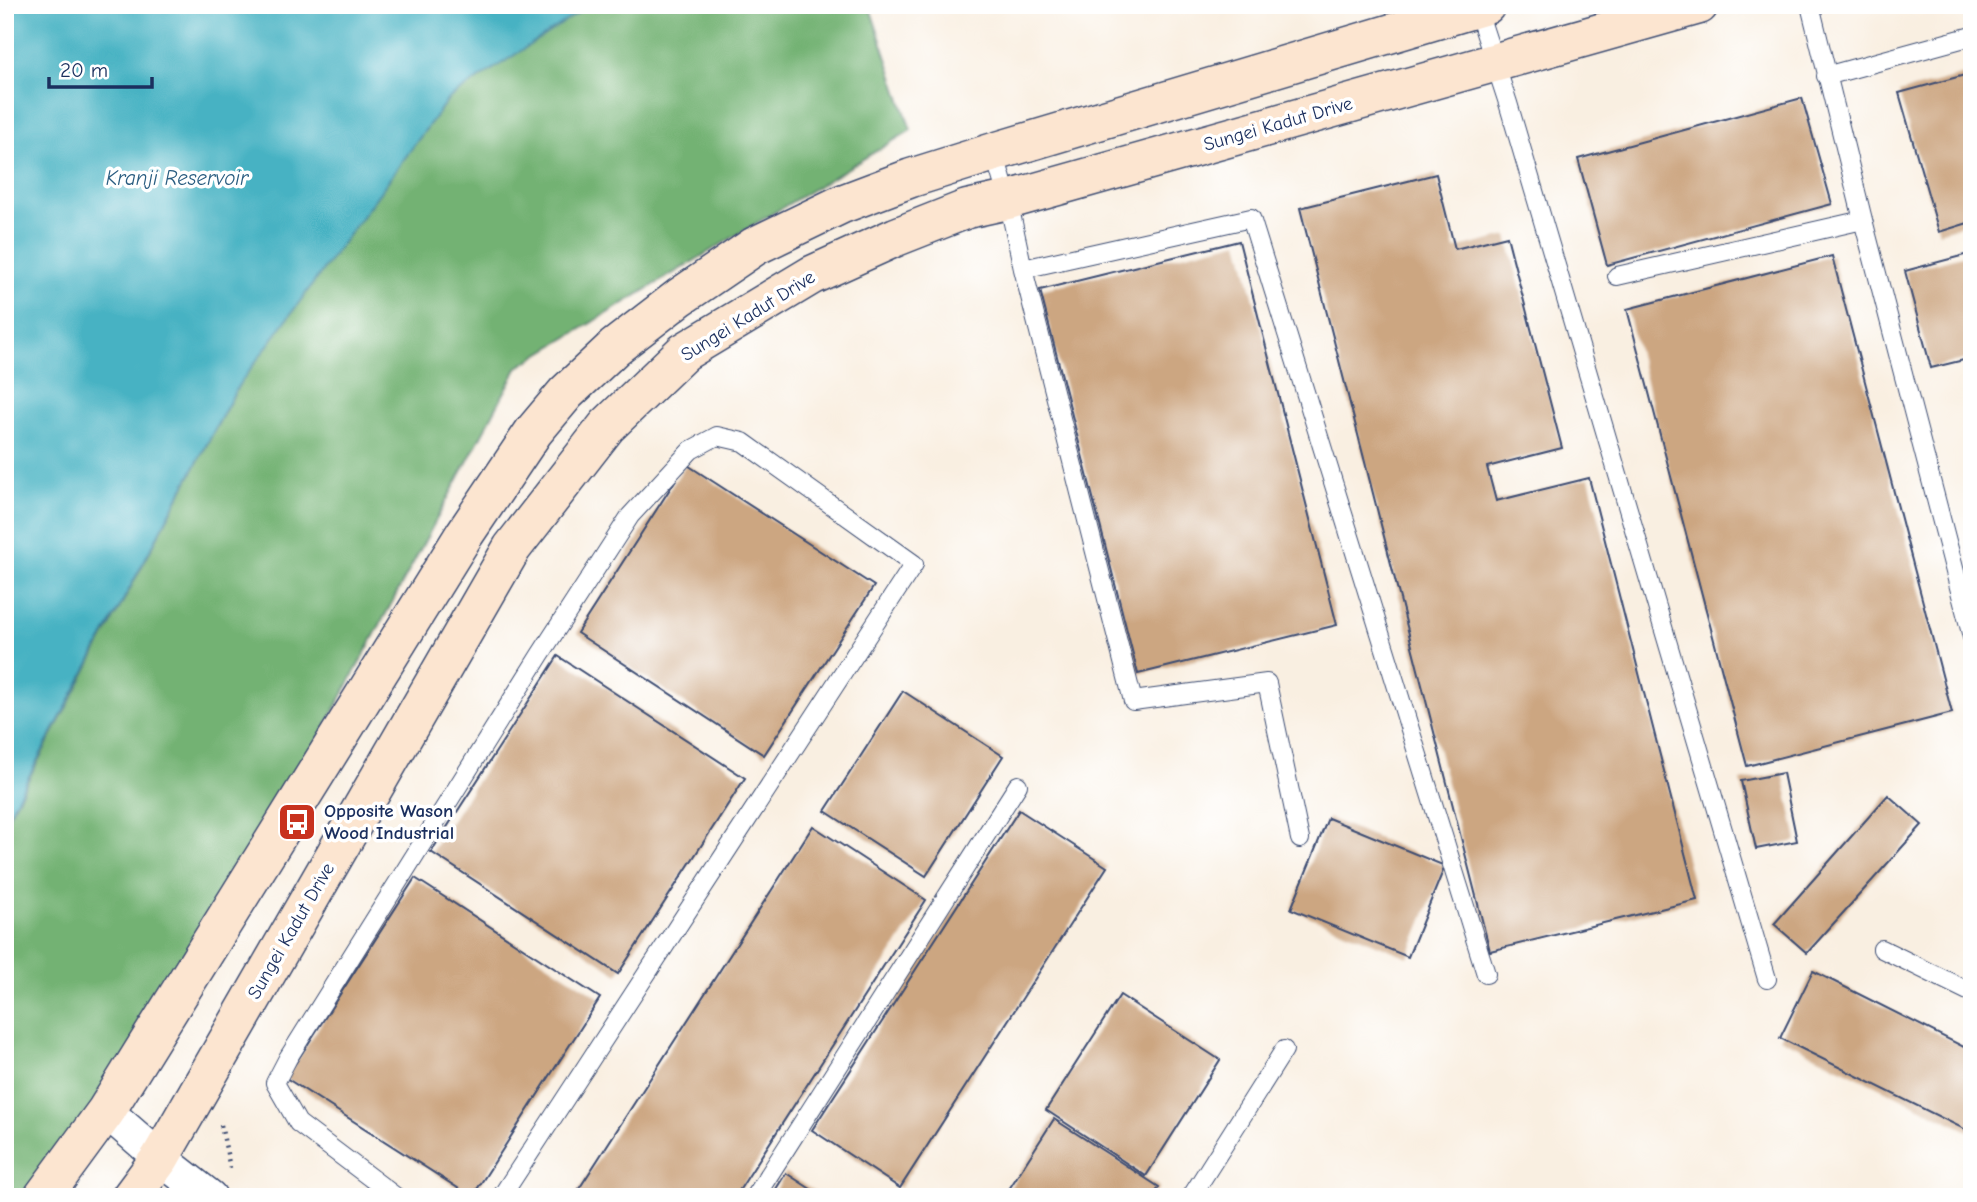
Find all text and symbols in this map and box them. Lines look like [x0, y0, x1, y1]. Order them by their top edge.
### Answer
scale bar [49, 46, 152, 90]
text: 20 m [60, 58, 108, 82]
street label: Sungei Kadut Drive [1201, 92, 1355, 156]
water label: Kranji Reservoir [106, 166, 250, 190]
street label: Sungei Kadut Drive [677, 266, 819, 366]
place label: Opposite Wason Wood Industrial [324, 800, 454, 844]
bus stop icon: Opposite Wason Wood Industrial [276, 801, 318, 843]
street label: Sungei Kadut Drive [243, 859, 339, 1003]

